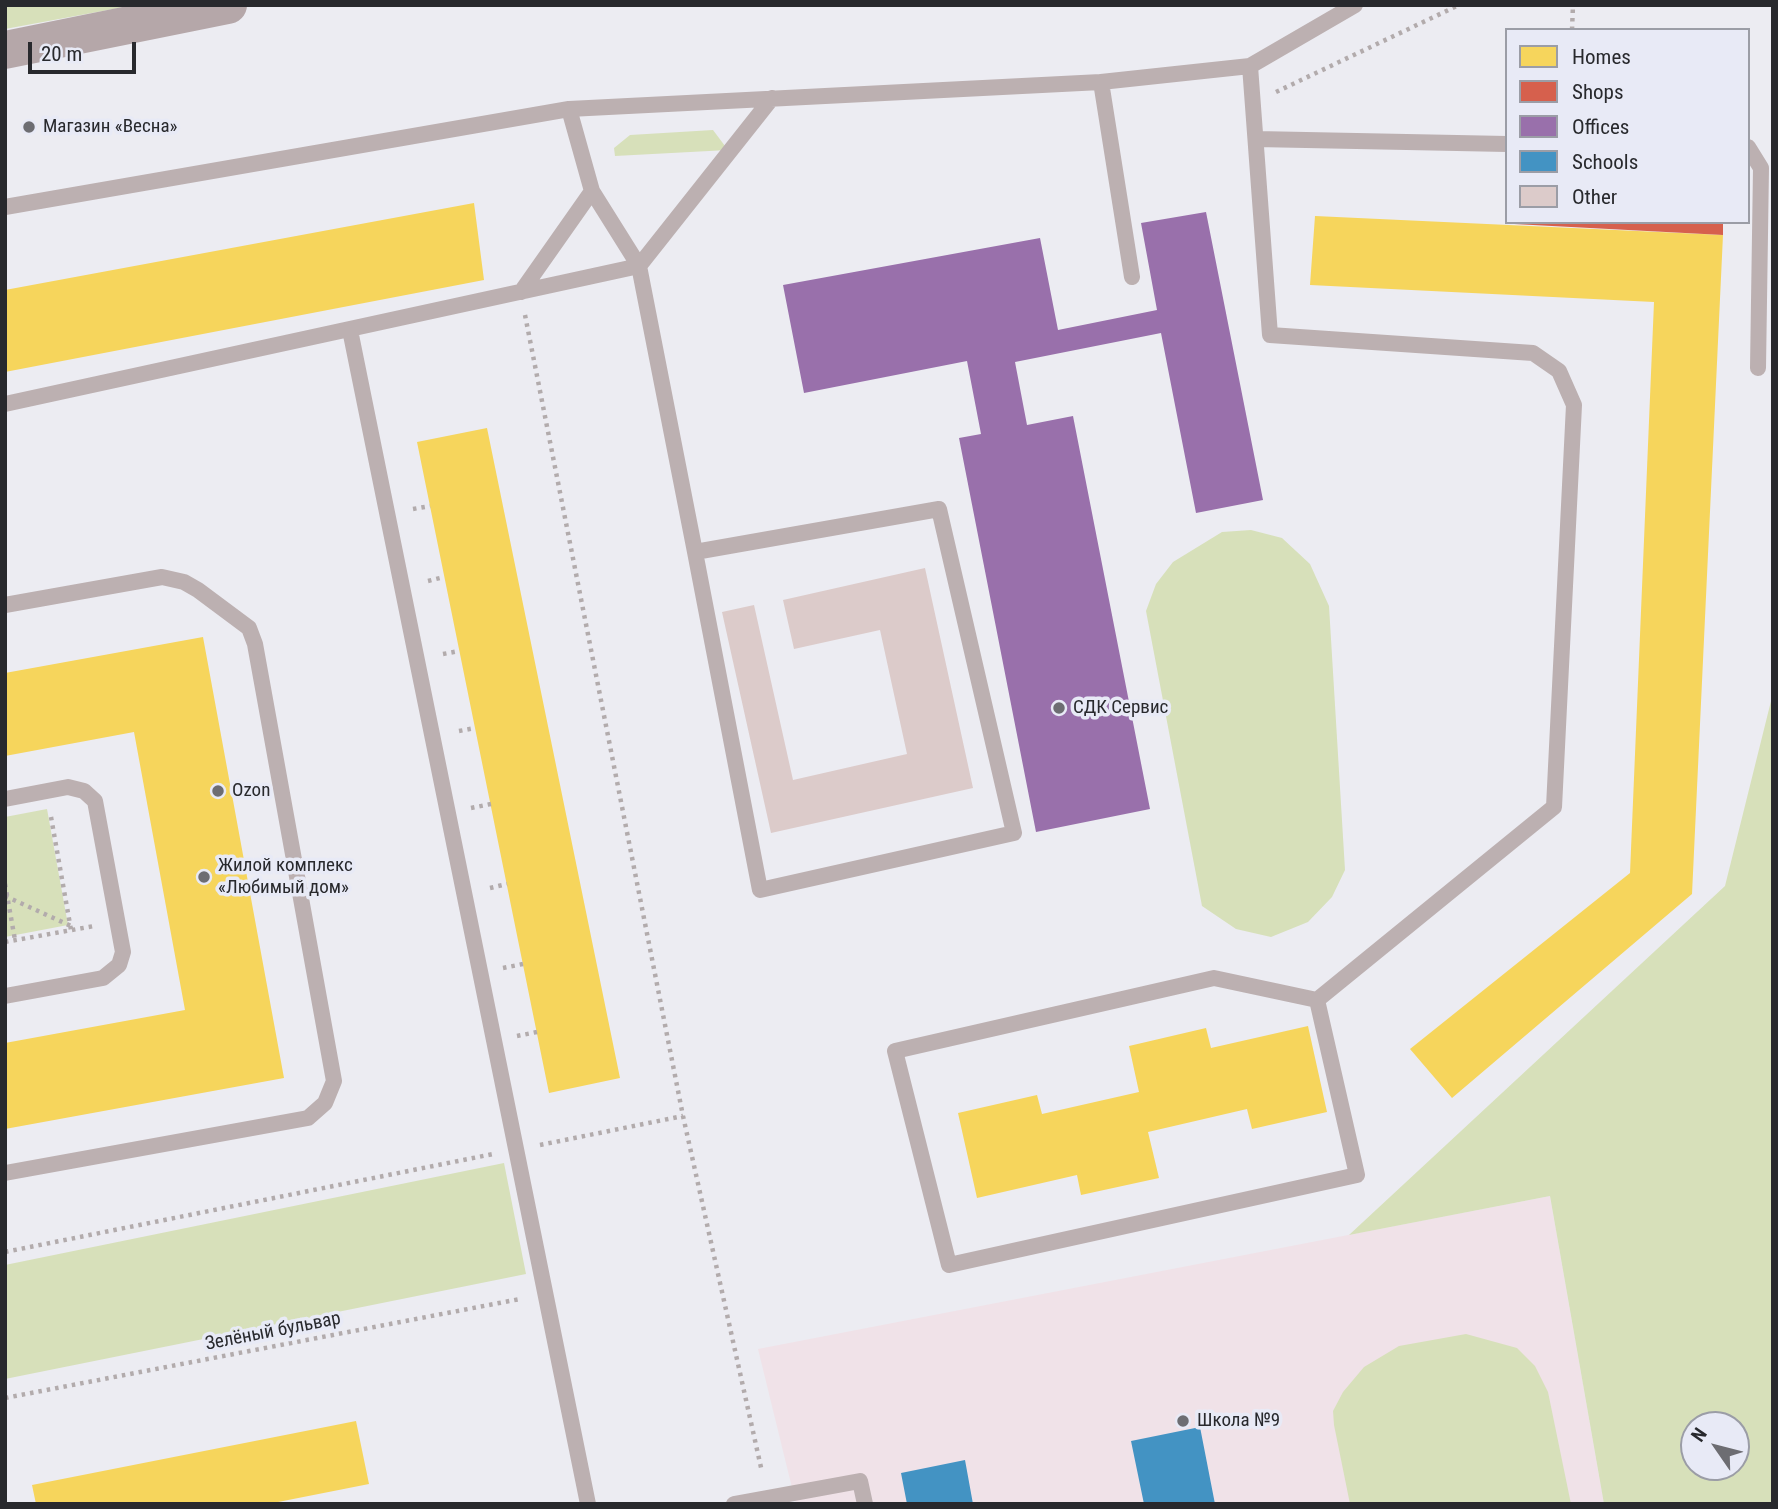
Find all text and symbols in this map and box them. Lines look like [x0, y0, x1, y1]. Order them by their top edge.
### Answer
scale bar [32, 28, 140, 72]
legend [1505, 28, 1750, 224]
text: 20 m [41, 42, 82, 66]
text: Homes [1572, 45, 1631, 69]
text: Shops [1572, 80, 1624, 104]
text: Offices [1572, 115, 1629, 139]
place label: Магазин «Весна» [43, 116, 178, 138]
marker: Магазин «Весна» [21, 119, 37, 135]
text: Schools [1572, 150, 1638, 174]
text: Other [1572, 185, 1617, 209]
place label: СДК Сервис [1073, 697, 1168, 719]
marker: СДК Сервис [1051, 700, 1067, 716]
place label: Ozon [232, 780, 270, 802]
marker: Ozon [210, 783, 226, 799]
place label: Жилой комплекс «Любимый дом» [218, 855, 353, 899]
marker: Жилой комплекс «Любимый дом» [196, 869, 212, 885]
street label: Зелёный бульвар [203, 1308, 343, 1356]
place label: Школа №9 [1197, 1410, 1280, 1432]
north arrow [1680, 1411, 1750, 1481]
marker: Школа №9 [1175, 1413, 1191, 1429]
text: N [1686, 1423, 1712, 1446]

